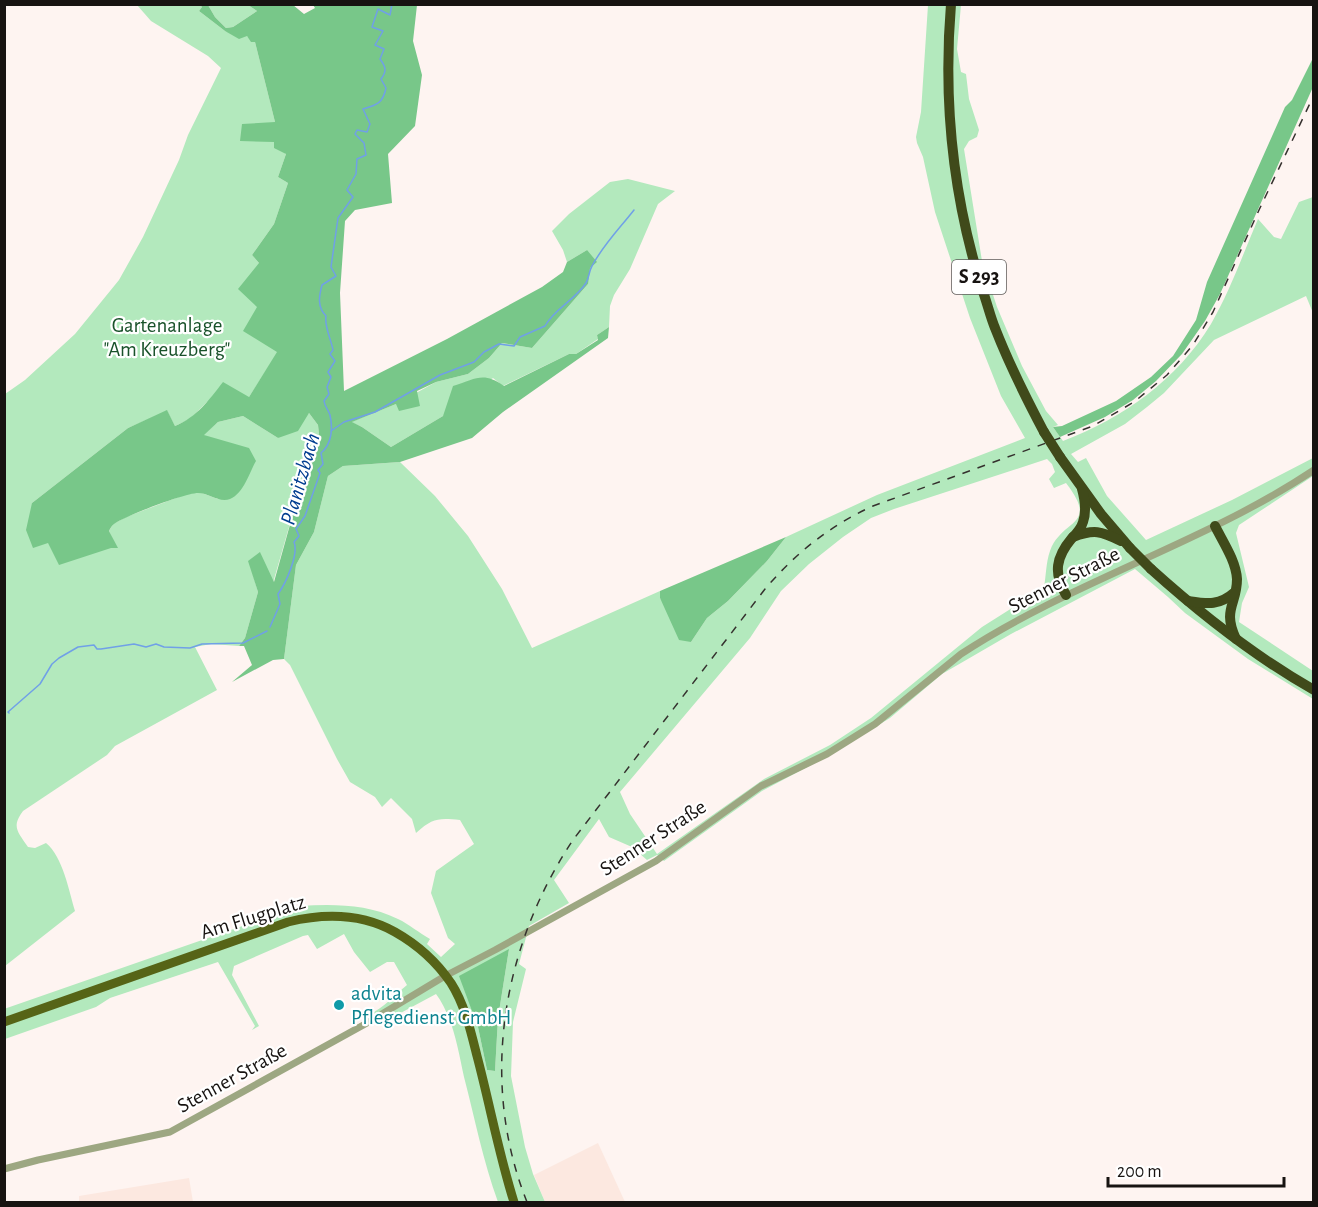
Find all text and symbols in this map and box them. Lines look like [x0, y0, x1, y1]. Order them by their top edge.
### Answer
road number: S 293 [952, 260, 1006, 294]
park label: Gartenanlage "Am Kreuzberg" [104, 315, 230, 360]
water label: Planitzbach [276, 431, 324, 527]
street label: Stenner Straße [1005, 543, 1123, 617]
street label: Stenner Straße [596, 796, 710, 880]
street label: Am Flugplatz [198, 891, 308, 943]
place label: advita Pflegedienst GmbH [351, 983, 511, 1028]
marker: advita Pflegedienst GmbH [332, 998, 346, 1012]
street label: Stenner Straße [174, 1039, 290, 1117]
scale bar [1108, 1150, 1284, 1188]
text: 200 m [1117, 1163, 1162, 1181]

